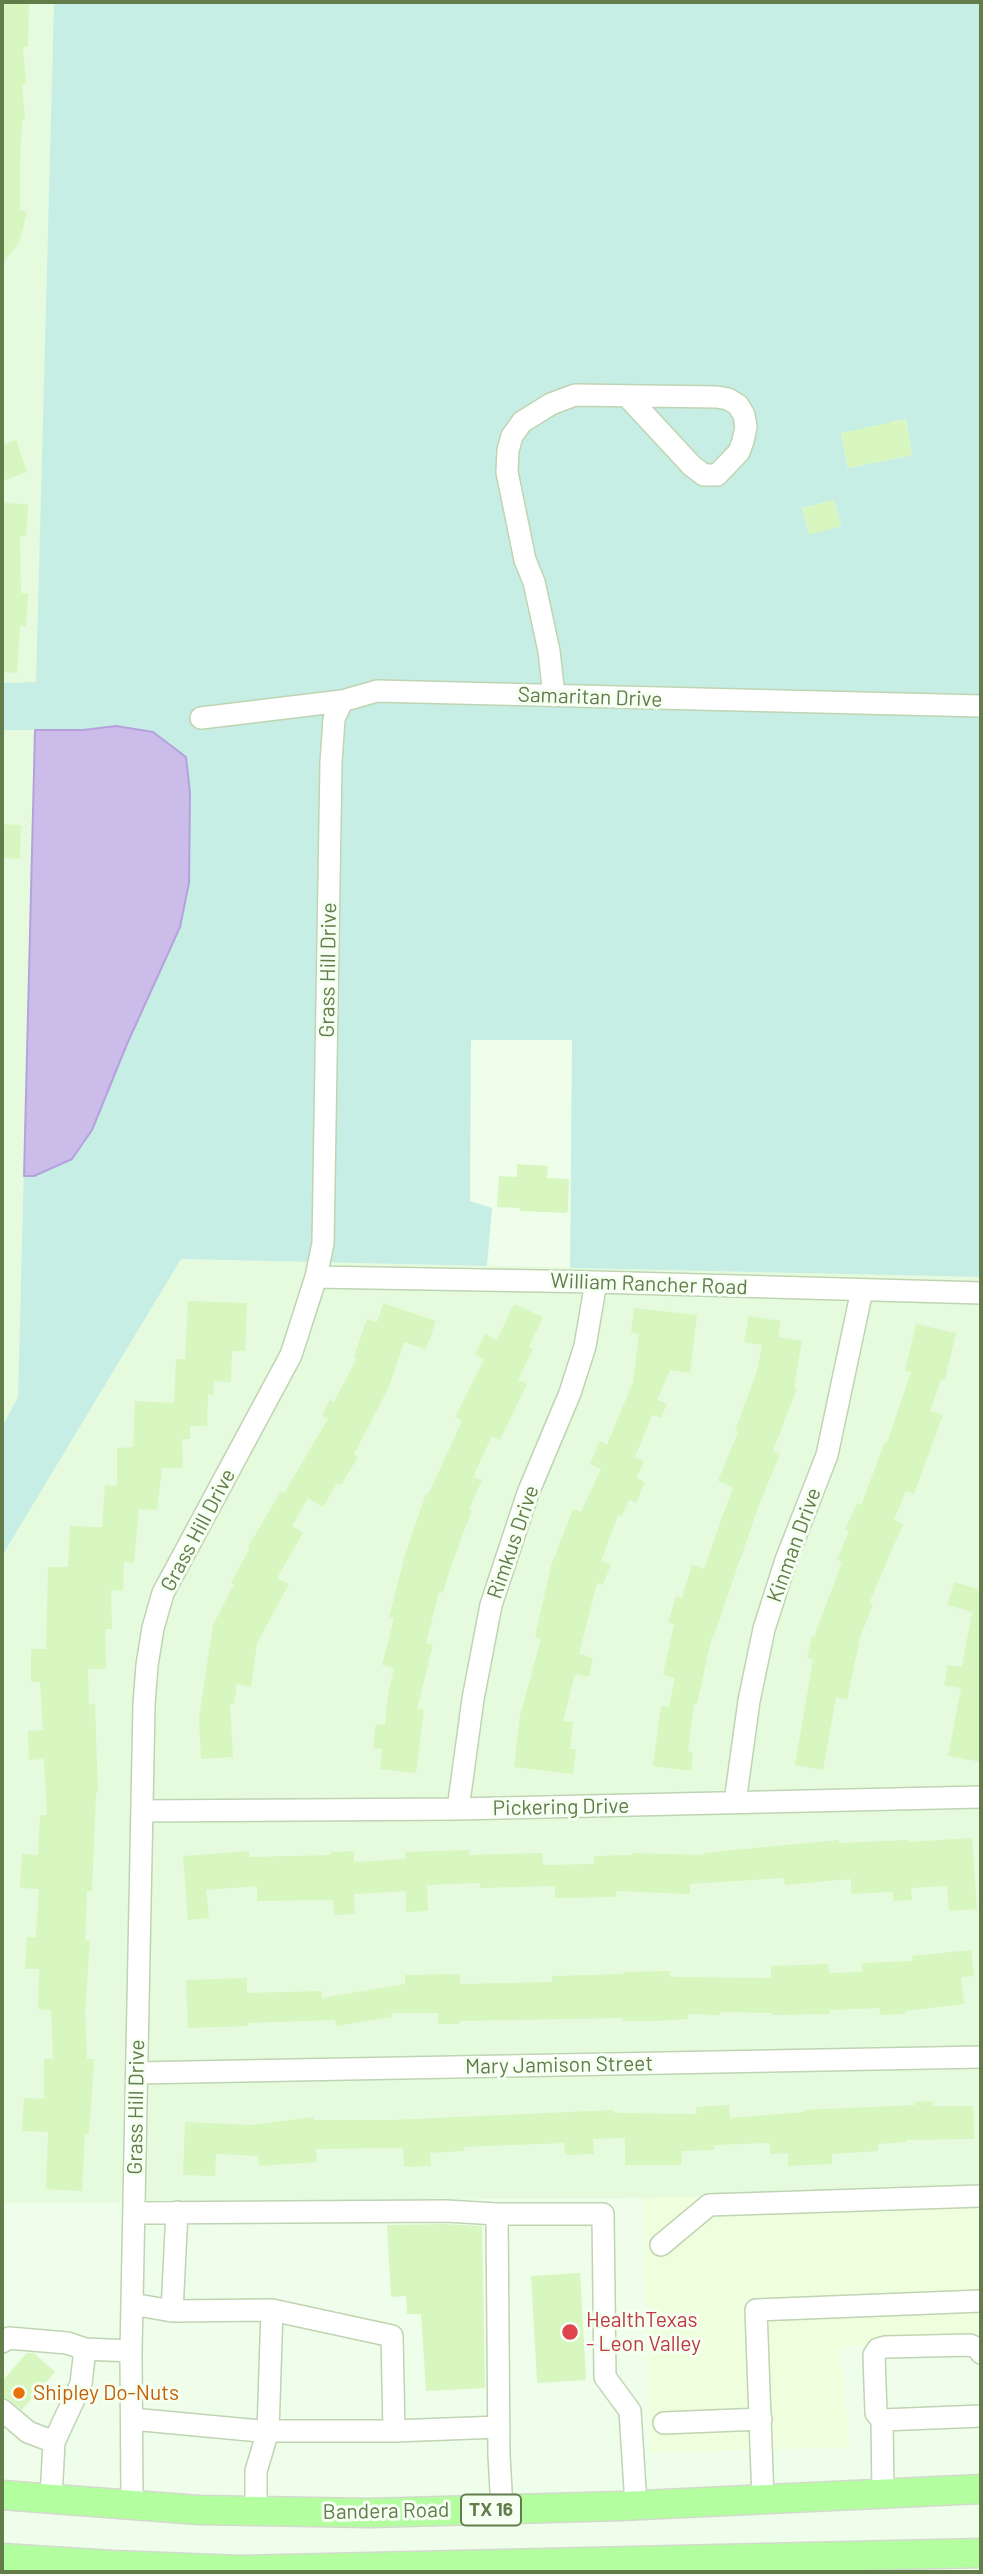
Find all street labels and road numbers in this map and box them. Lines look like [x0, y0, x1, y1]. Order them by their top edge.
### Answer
street label: Samaritan Drive [517, 682, 663, 712]
street label: Grass Hill Drive [314, 902, 342, 1038]
street label: William Rancher Road [550, 1268, 748, 1300]
street label: Grass Hill Drive [155, 1464, 241, 1596]
street label: Rimkus Drive [482, 1482, 544, 1602]
street label: Kinman Drive [762, 1484, 826, 1606]
street label: Pickering Drive [493, 1793, 629, 1821]
street label: Grass Hill Drive [122, 2039, 150, 2175]
street label: Mary Jamison Street [465, 2051, 653, 2079]
road number: TX 16 [461, 2494, 521, 2526]
street label: Bandera Road [323, 2497, 449, 2525]

